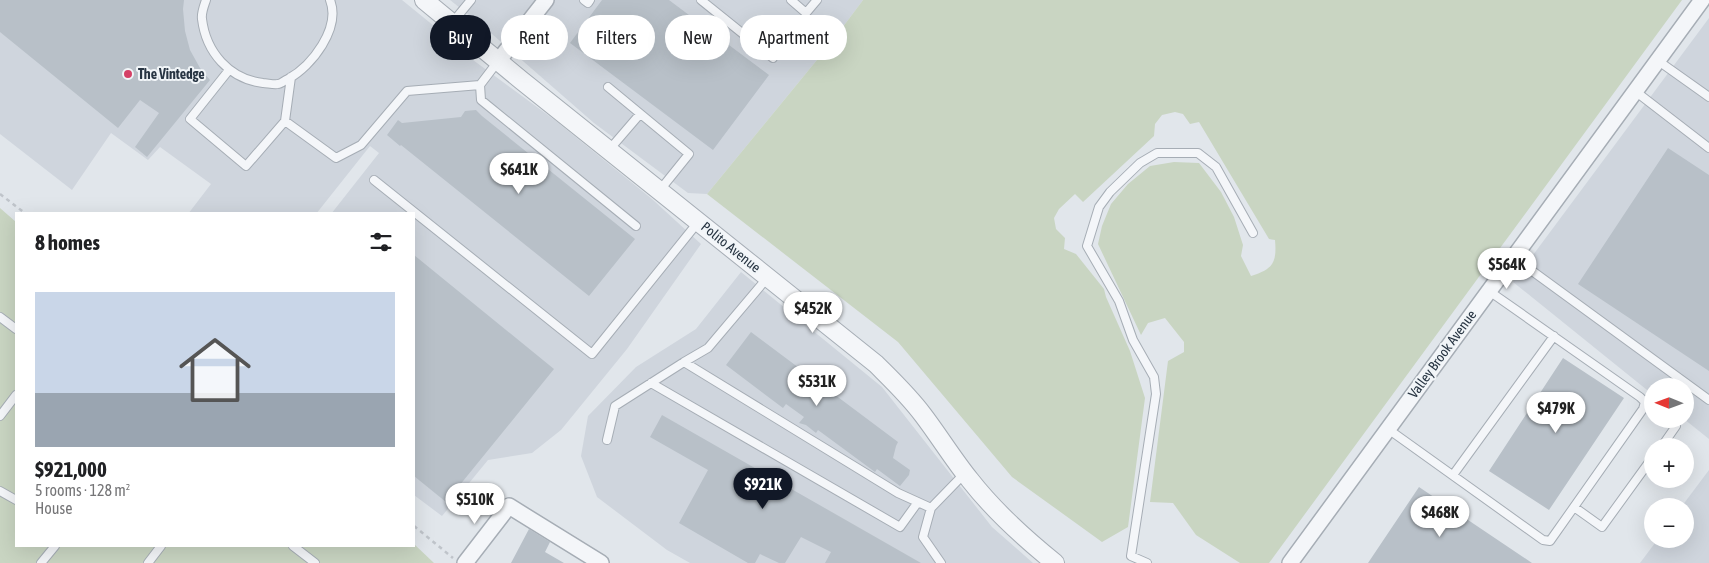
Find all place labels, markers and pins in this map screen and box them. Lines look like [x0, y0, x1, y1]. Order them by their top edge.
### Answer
place label: The Vintedge [138, 66, 205, 82]
marker: The Vintedge [122, 68, 134, 80]
pin: $641K [484, 152, 554, 195]
pin: $564K [1472, 248, 1542, 290]
pin: $452K [778, 292, 848, 334]
pin: $531K [782, 364, 852, 407]
pin: $479K [1521, 392, 1591, 434]
pin: $921K [728, 468, 798, 510]
pin: $510K [440, 482, 510, 525]
pin: $468K [1405, 496, 1475, 538]

